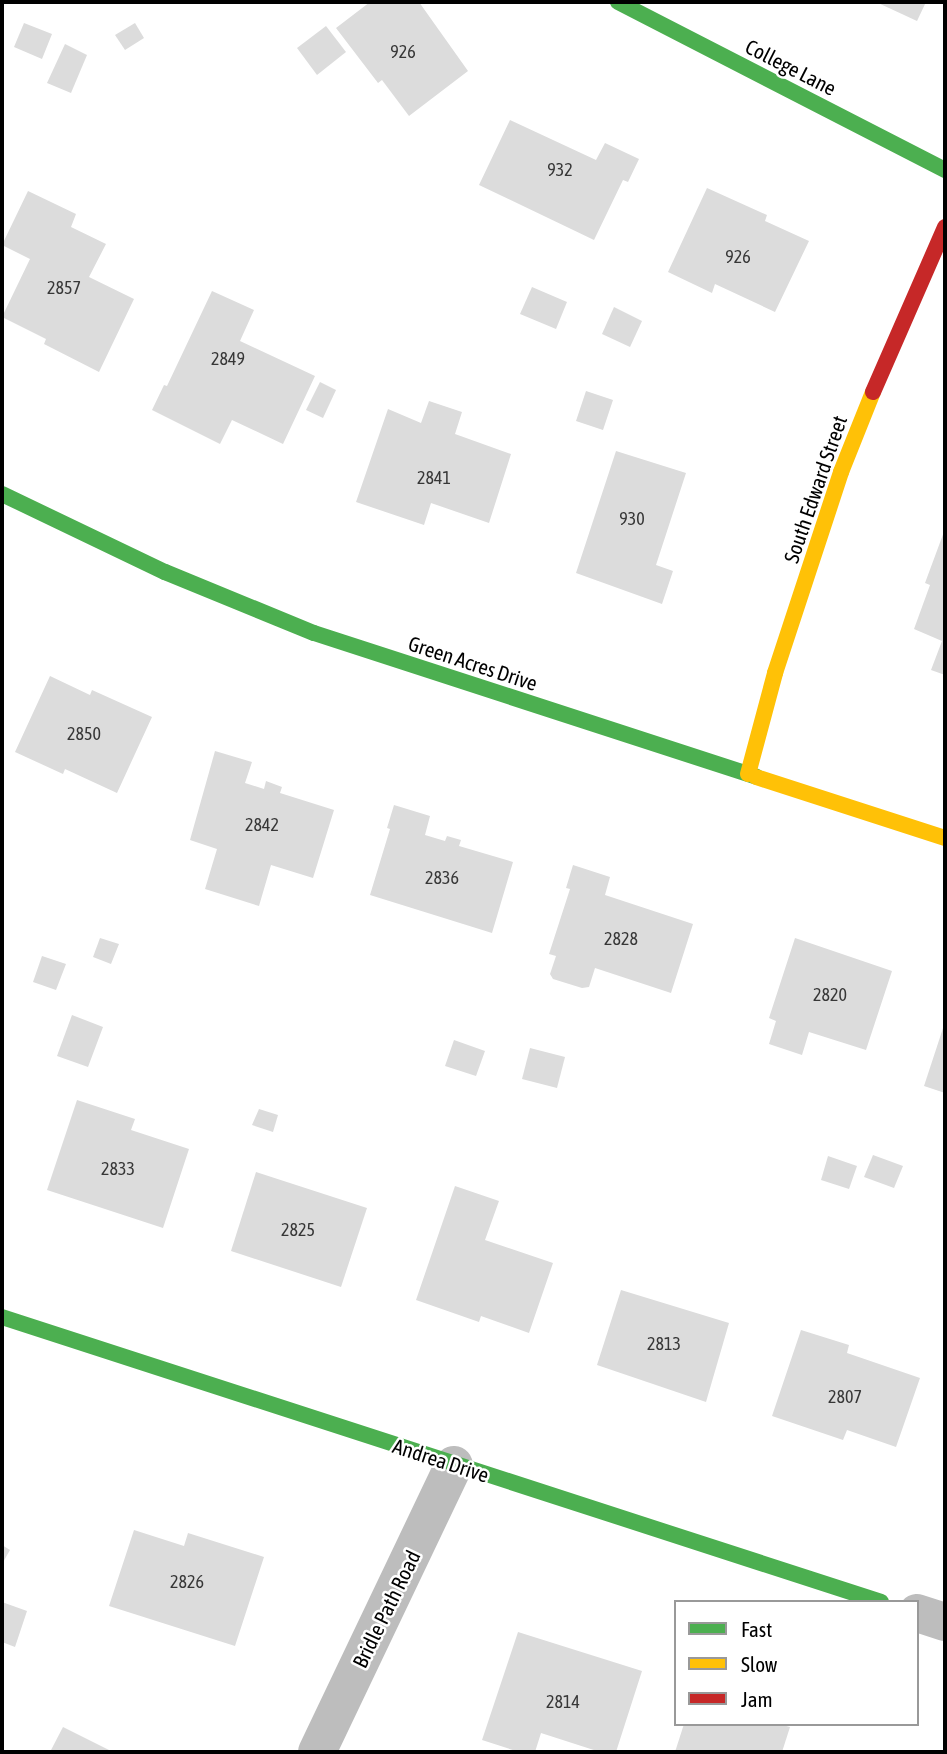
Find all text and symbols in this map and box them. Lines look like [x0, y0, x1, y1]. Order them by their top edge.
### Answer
street label: College Lane [741, 33, 841, 101]
house number: 926 [390, 41, 416, 63]
house number: 932 [547, 159, 573, 181]
house number: 926 [725, 246, 751, 268]
house number: 2857 [47, 277, 81, 299]
house number: 2849 [211, 348, 245, 370]
street label: South Edward Street [778, 412, 852, 566]
house number: 2841 [417, 467, 451, 489]
house number: 930 [619, 508, 645, 530]
street label: Green Acres Drive [405, 630, 541, 696]
house number: 2850 [67, 723, 101, 745]
house number: 2842 [245, 814, 279, 836]
house number: 2836 [425, 867, 459, 889]
house number: 2828 [604, 928, 638, 950]
house number: 2820 [813, 984, 847, 1006]
house number: 2833 [101, 1158, 135, 1180]
house number: 2825 [281, 1219, 315, 1241]
house number: 2813 [647, 1333, 681, 1355]
house number: 2807 [828, 1386, 862, 1408]
street label: Andrea Drive [390, 1433, 492, 1487]
street label: Bridle Path Road [347, 1546, 425, 1672]
house number: 2826 [170, 1571, 204, 1593]
legend [674, 1600, 919, 1726]
text: Fast [741, 1617, 772, 1641]
text: Slow [741, 1652, 777, 1676]
text: Jam [741, 1687, 773, 1711]
house number: 2814 [546, 1691, 580, 1713]

